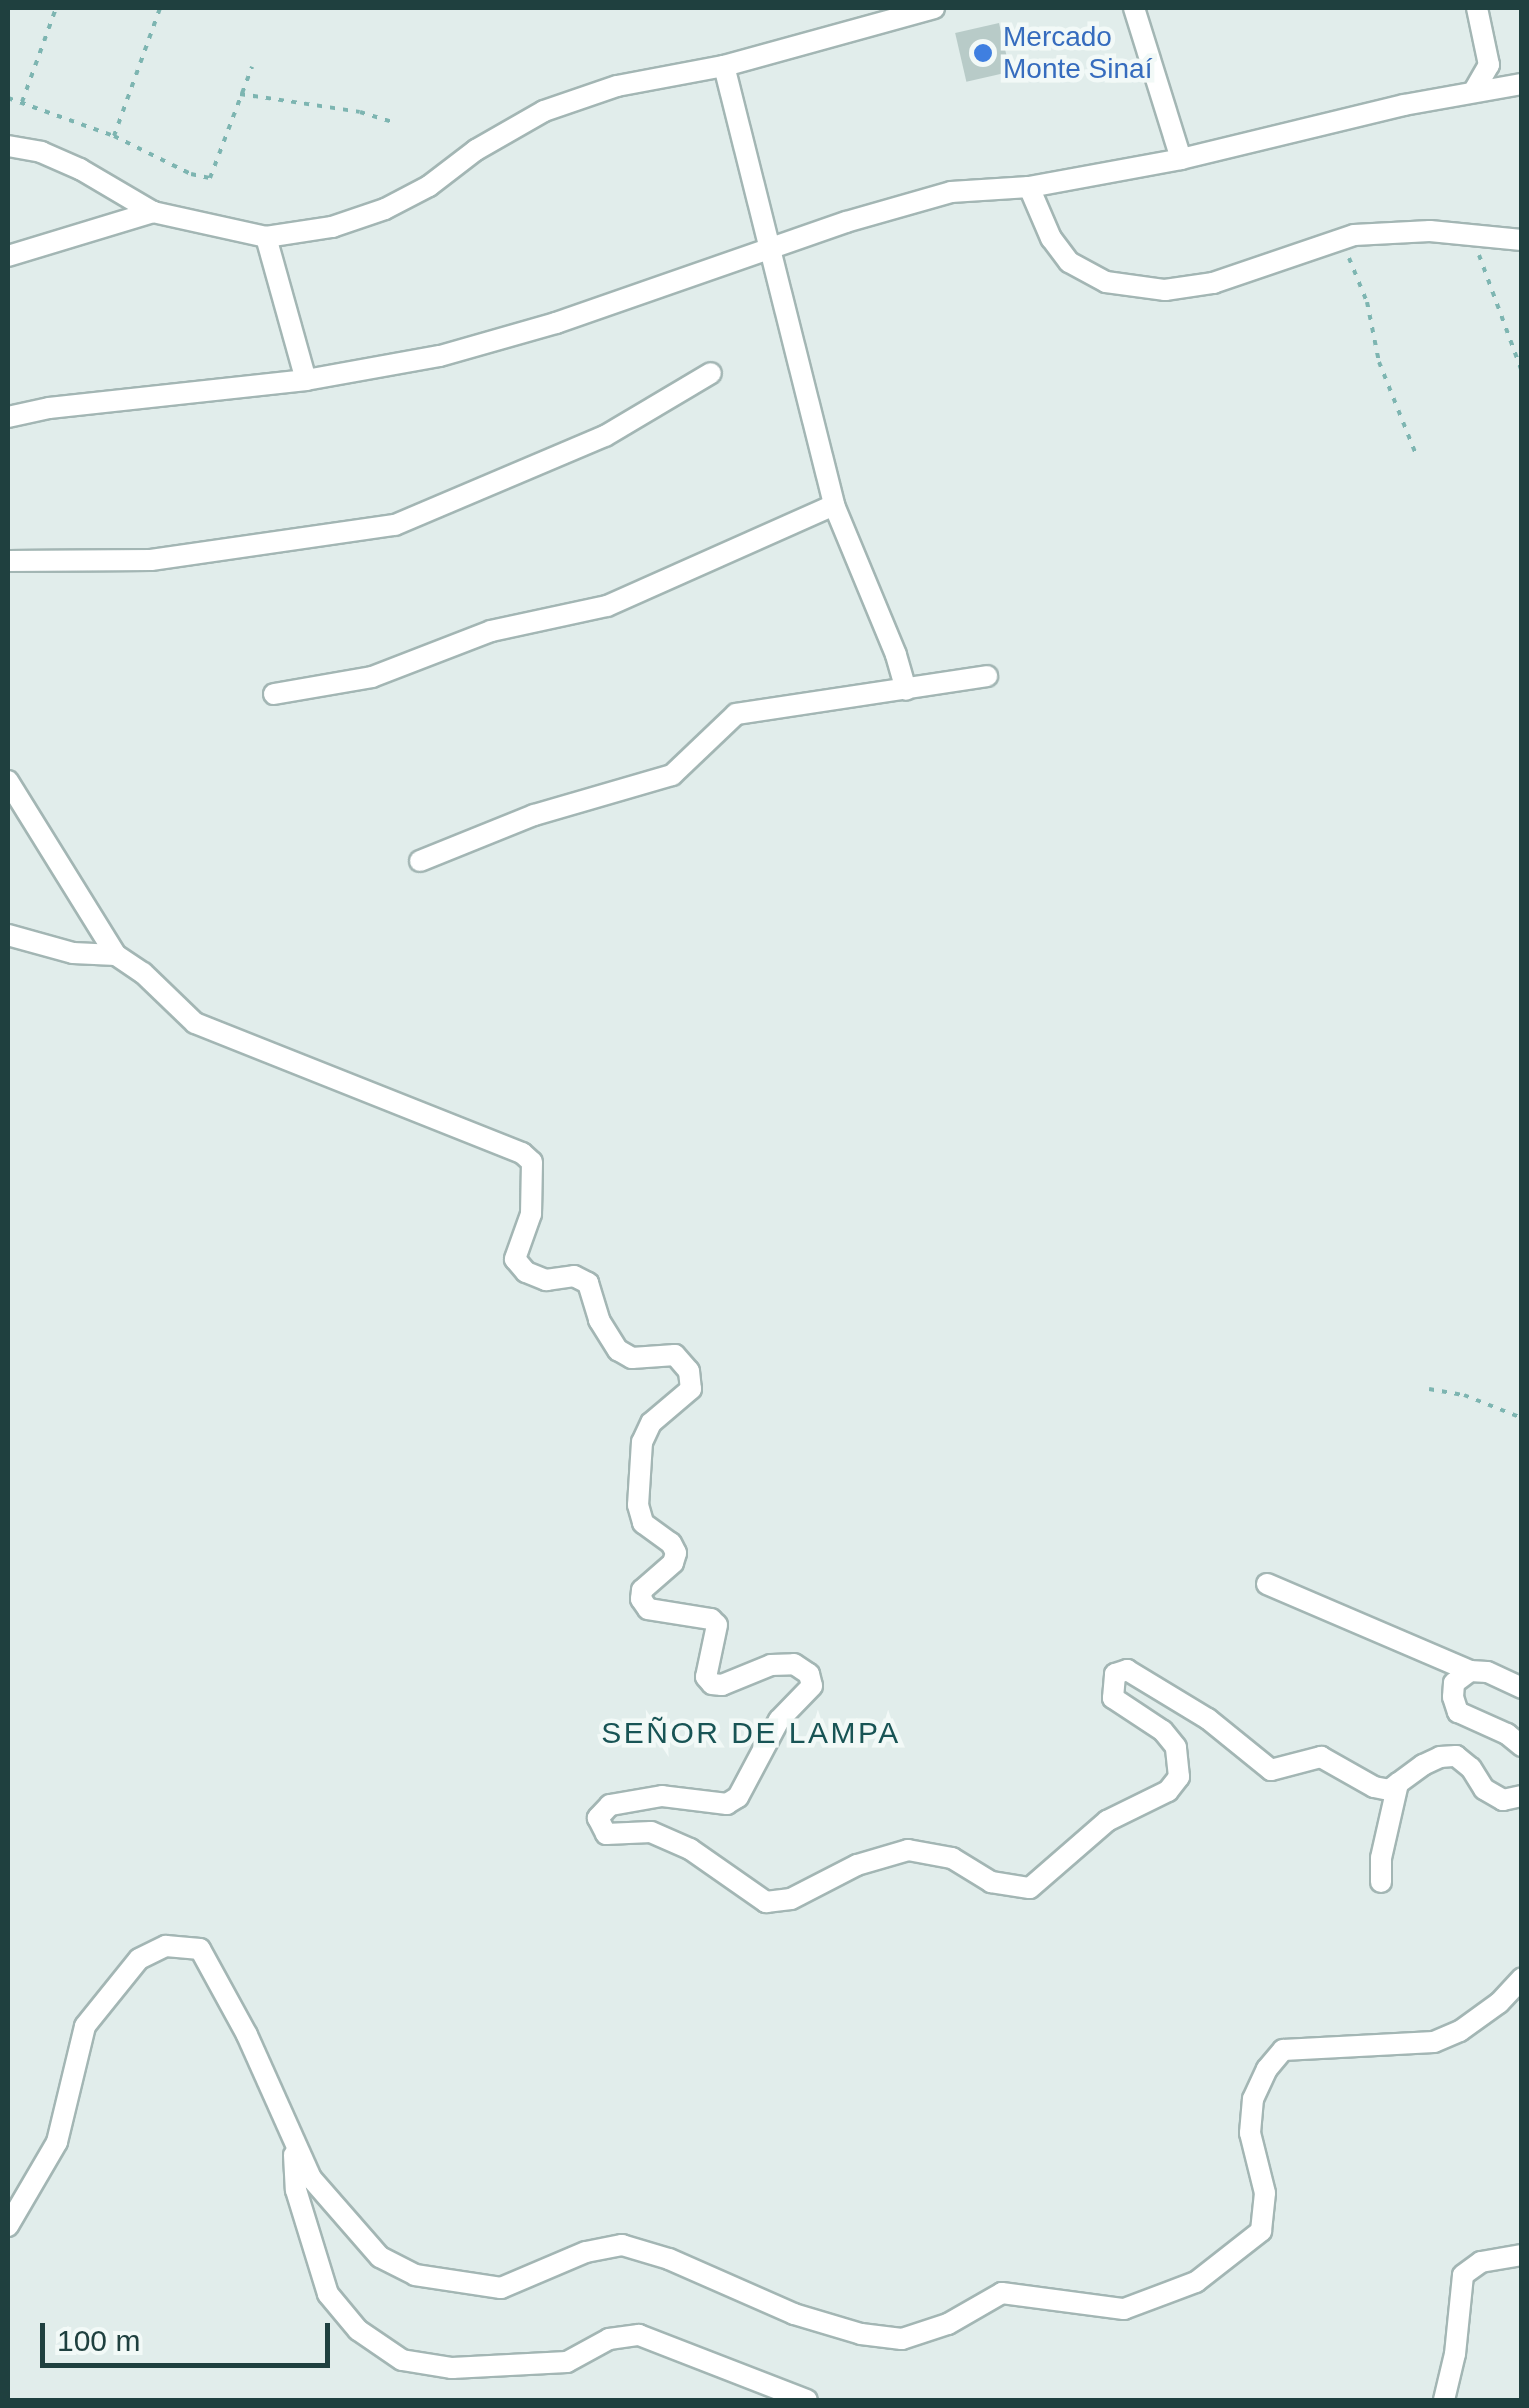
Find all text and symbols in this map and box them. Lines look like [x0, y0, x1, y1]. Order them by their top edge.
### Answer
place label: Mercado Monte Sinaí [1003, 20, 1152, 86]
marker: Mercado Monte Sinaí [972, 42, 994, 64]
district label: SEÑOR DE LAMPA [601, 1715, 901, 1751]
scale bar [45, 2303, 335, 2365]
text: 100 m [57, 2324, 140, 2357]

